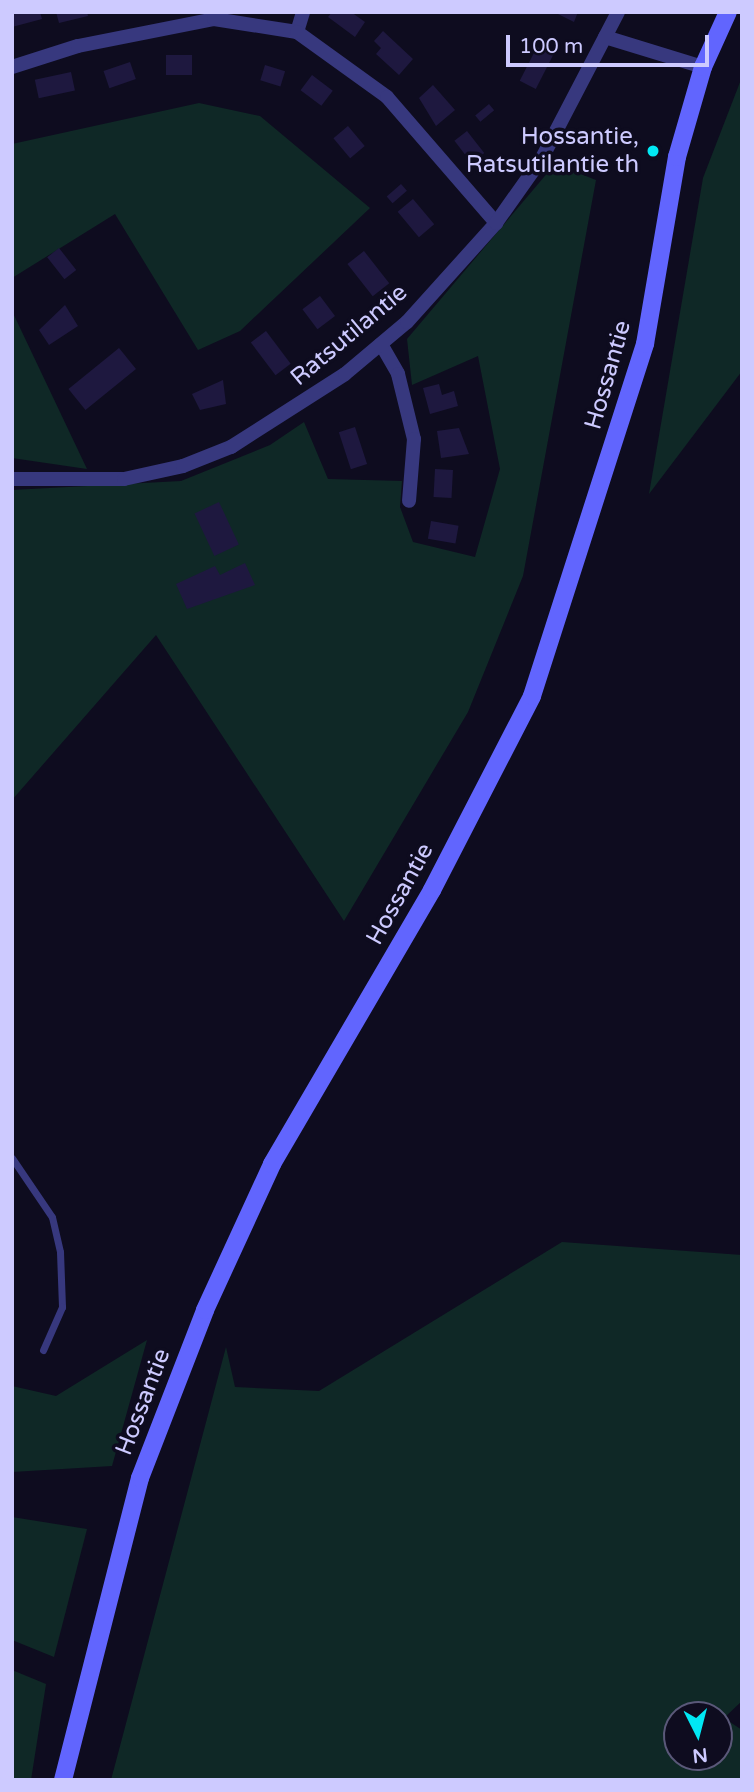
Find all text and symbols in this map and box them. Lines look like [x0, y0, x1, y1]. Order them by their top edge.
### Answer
scale bar [509, 21, 712, 65]
text: 100 m [519, 34, 583, 59]
place label: Hossantie, Ratsutilantie th [466, 123, 639, 179]
marker: Hossantie, Ratsutilantie th [645, 143, 661, 159]
street label: Ratsutilantie [285, 278, 413, 392]
street label: Hossantie [579, 317, 637, 433]
street label: Hossantie [360, 838, 440, 950]
street label: Hossantie [109, 1345, 177, 1459]
north arrow [663, 1701, 733, 1771]
text: N [691, 1743, 709, 1767]

